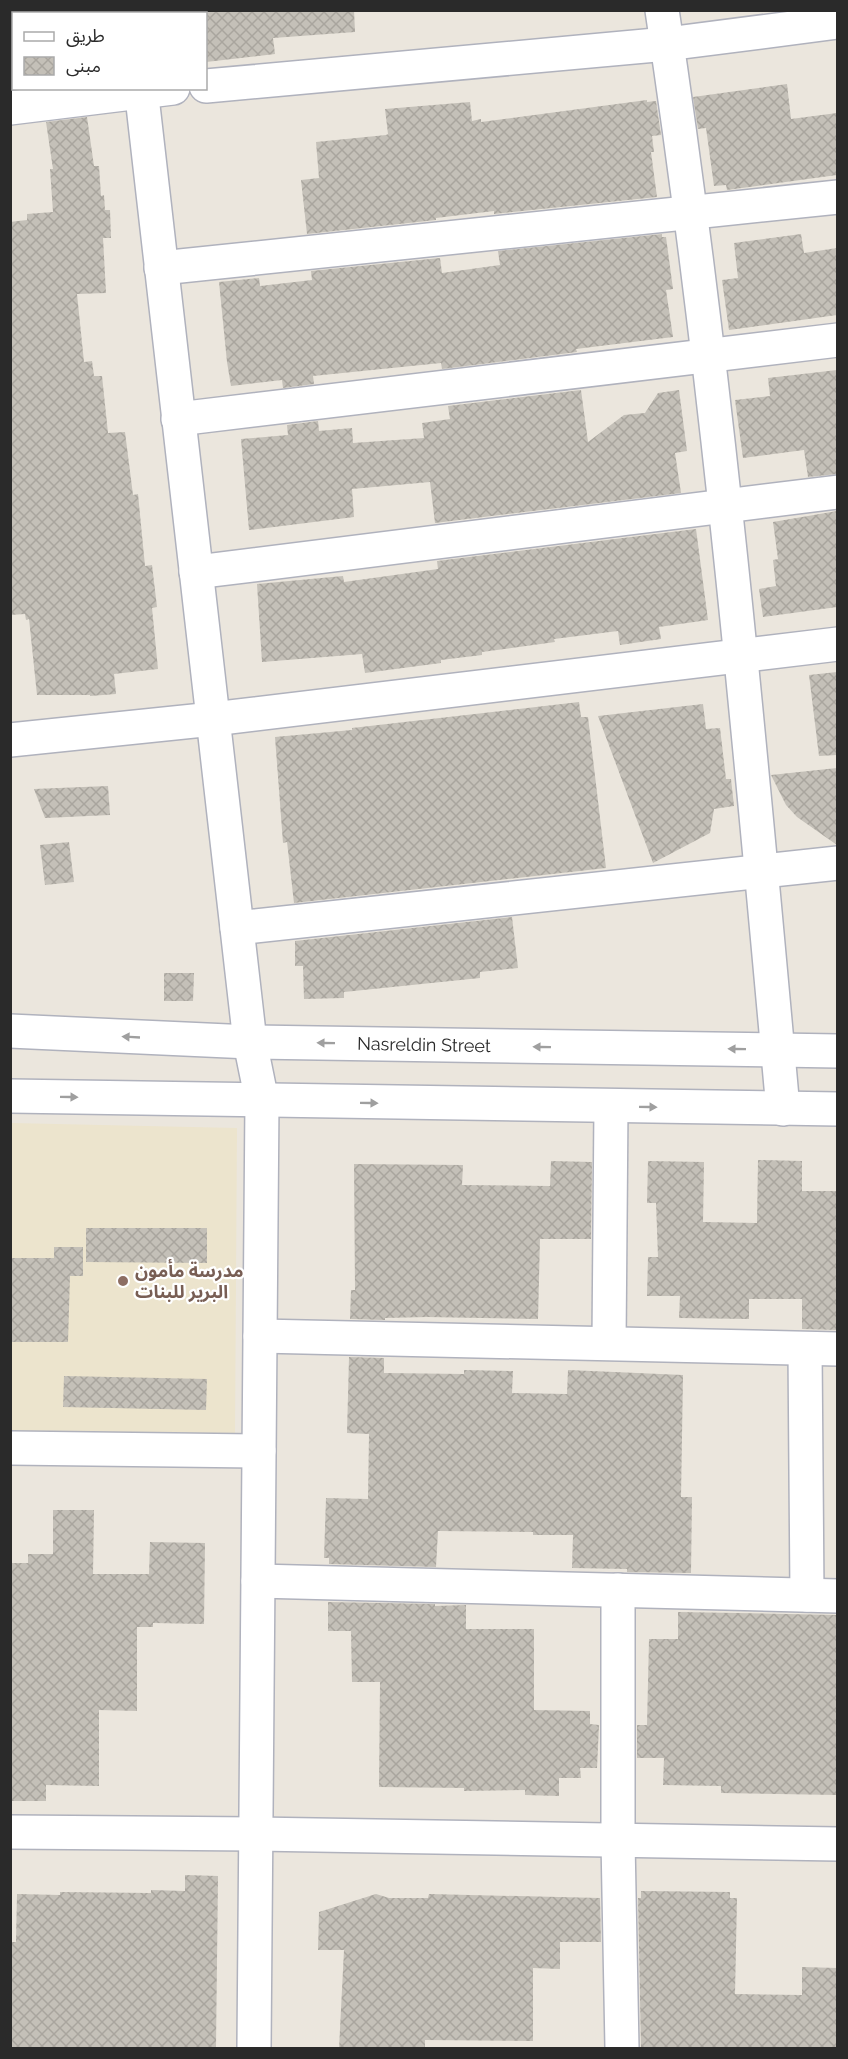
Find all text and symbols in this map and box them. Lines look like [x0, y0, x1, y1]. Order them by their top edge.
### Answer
legend [12, 12, 207, 90]
text: طريق [66, 25, 105, 47]
text: مبنى [66, 55, 101, 77]
one-way arrow [122, 1032, 141, 1041]
street label: Nasreldin Street [357, 1033, 491, 1056]
one-way arrow [317, 1039, 336, 1048]
one-way arrow [533, 1042, 552, 1051]
one-way arrow [728, 1044, 747, 1054]
one-way arrow [59, 1092, 78, 1102]
one-way arrow [359, 1098, 378, 1108]
one-way arrow [638, 1102, 657, 1112]
place label: مدرسة مأمون البرير للبنات [135, 1258, 243, 1303]
marker: مدرسة مأمون البرير للبنات [116, 1274, 130, 1288]

